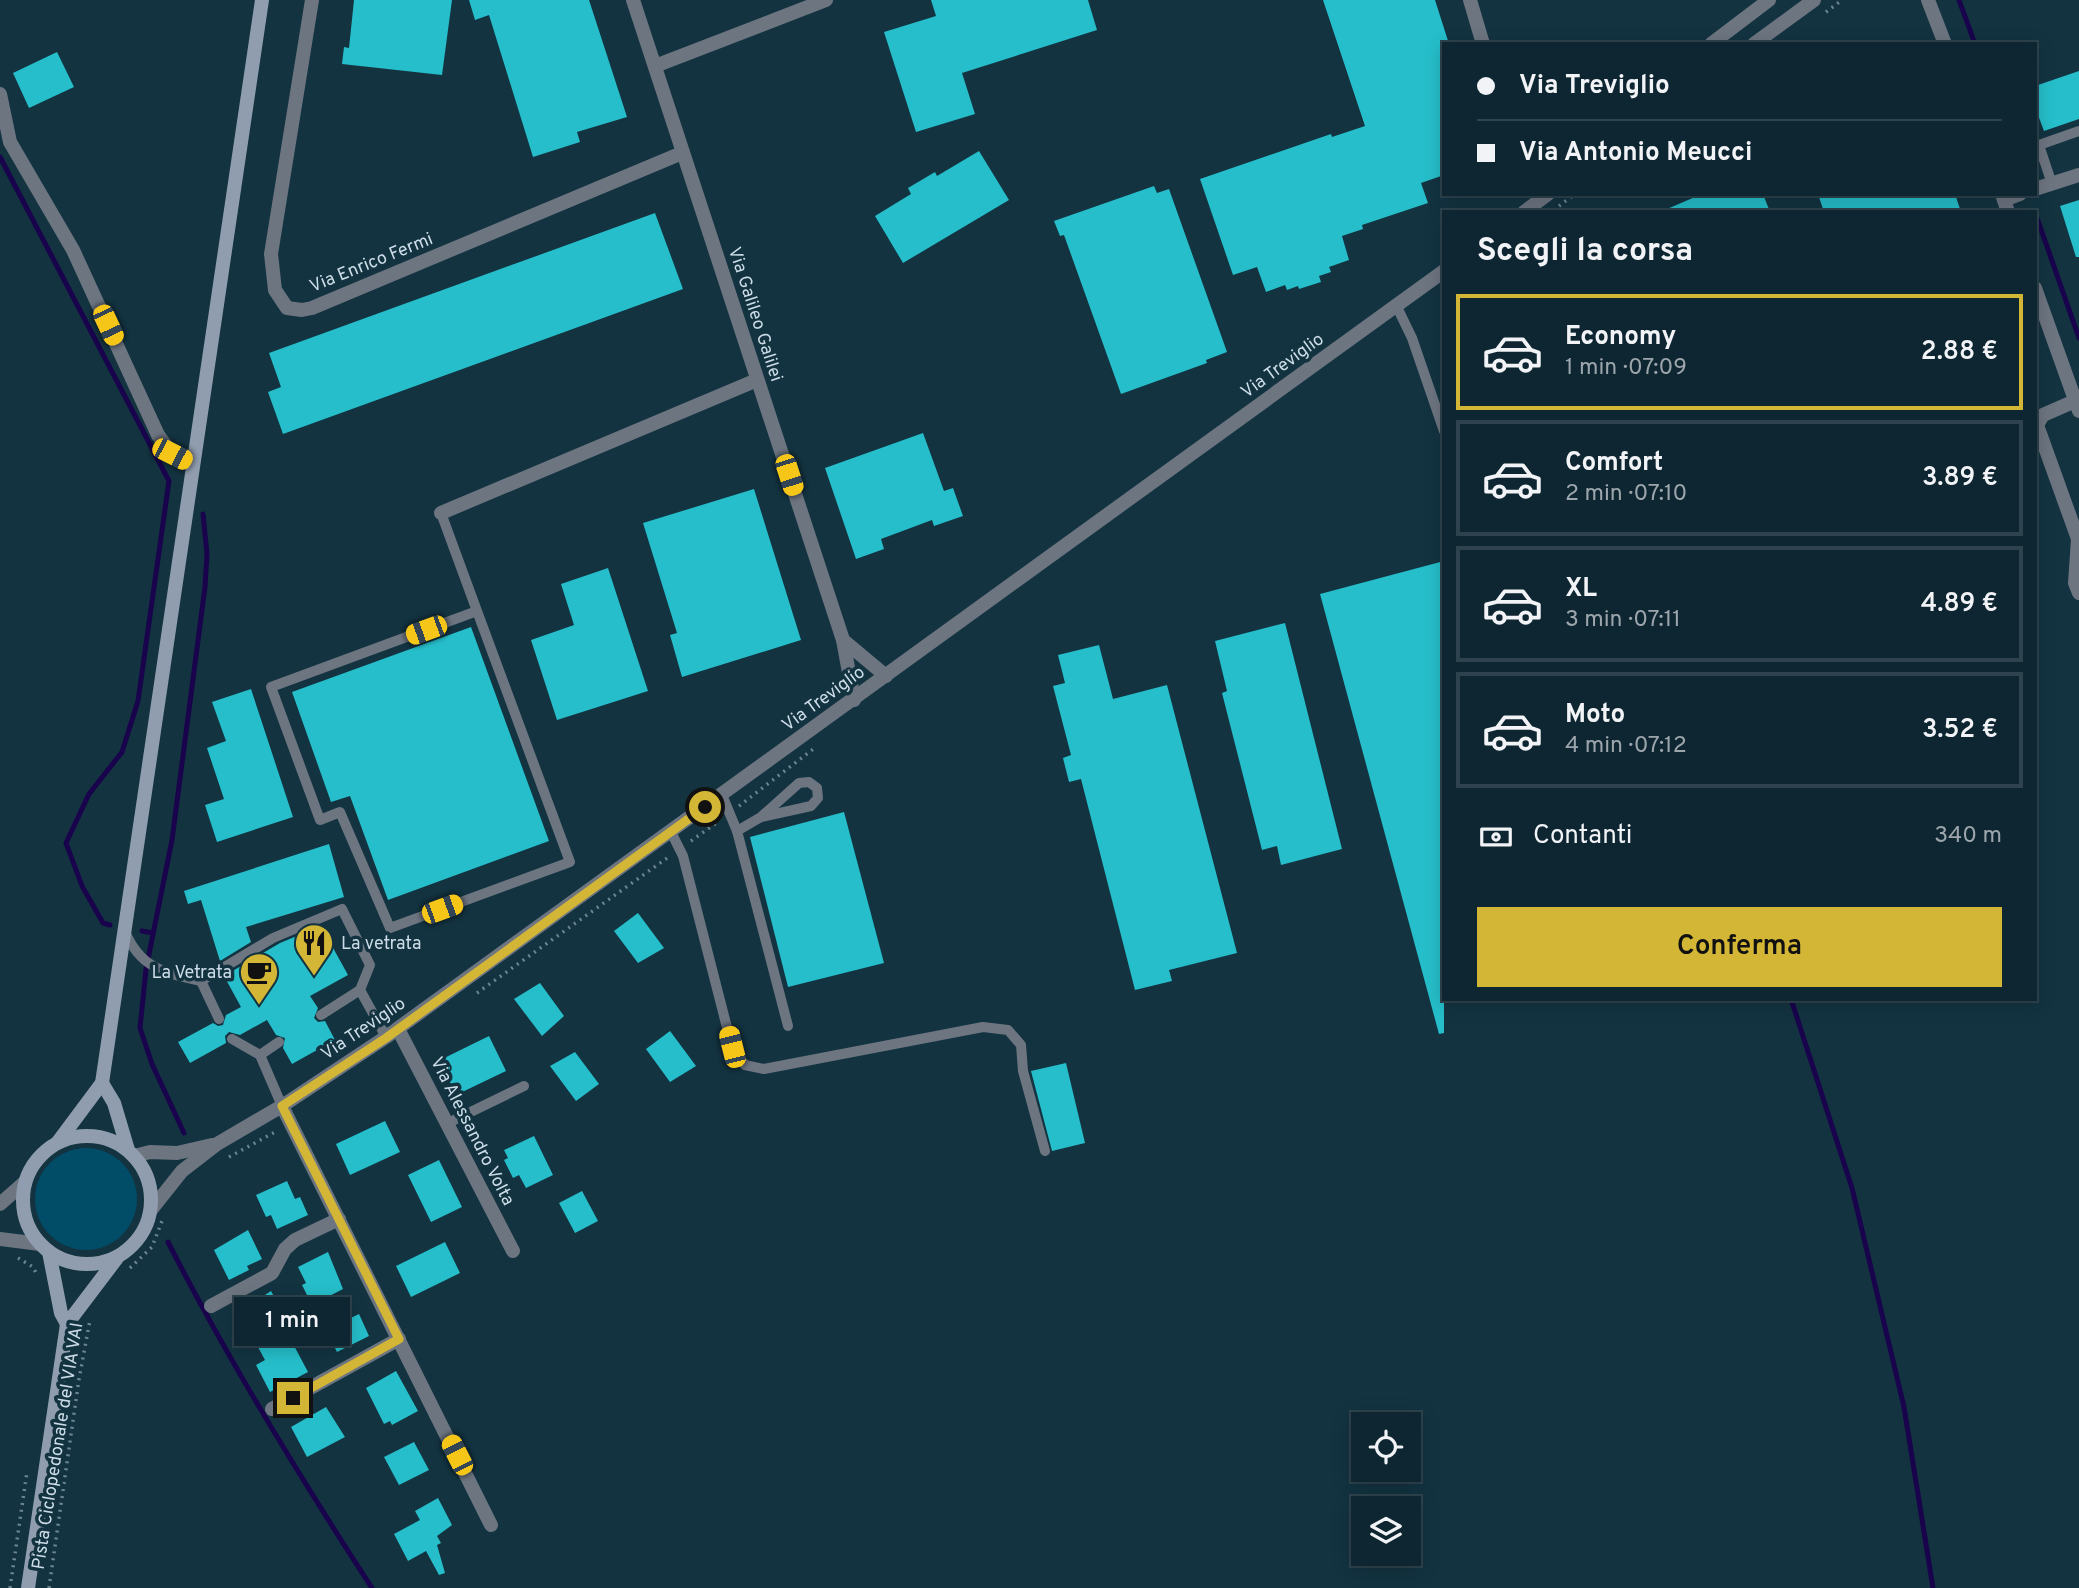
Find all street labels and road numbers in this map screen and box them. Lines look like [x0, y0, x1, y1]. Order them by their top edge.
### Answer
street label: Via Enrico Fermi [306, 228, 437, 299]
street label: Via Galileo Galilei [722, 244, 787, 385]
street label: Via Treviglio [1237, 328, 1329, 404]
street label: Via Treviglio [778, 661, 870, 737]
street label: Via Treviglio [317, 992, 411, 1066]
street label: Via Alessandro Volta [424, 1054, 519, 1210]
street label: Pista Ciclopedonale del VIA VAI [28, 1321, 89, 1571]

